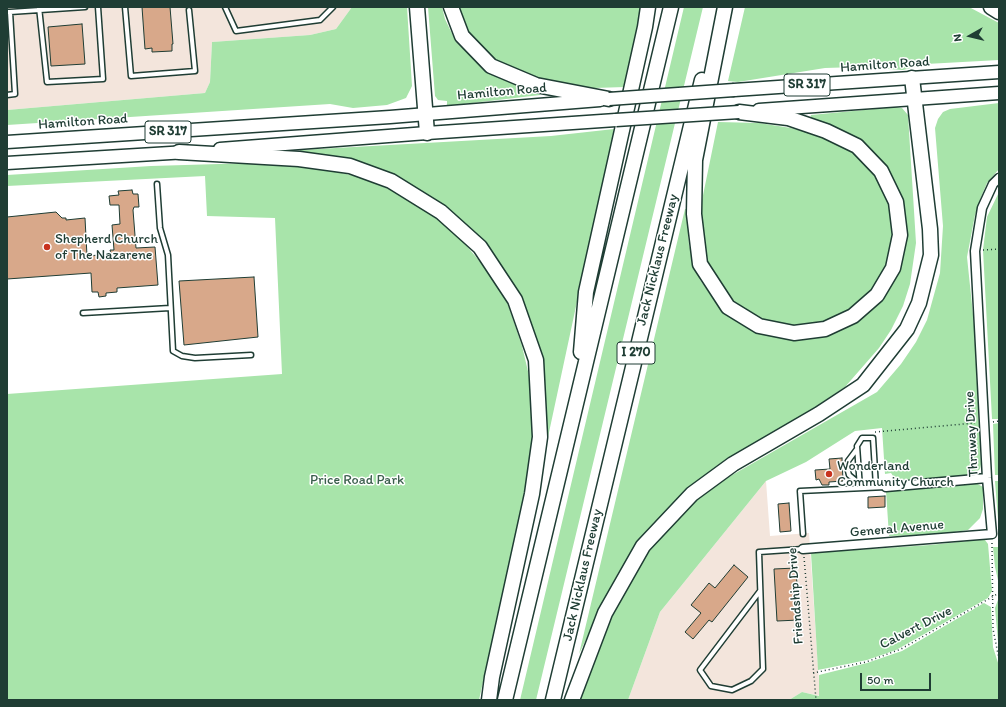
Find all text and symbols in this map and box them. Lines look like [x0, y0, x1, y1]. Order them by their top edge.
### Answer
north arrow [950, 16, 990, 56]
text: N [951, 33, 965, 42]
street label: Hamilton Road [840, 53, 930, 77]
road number: SR 317 [784, 74, 830, 96]
street label: Hamilton Road [456, 80, 548, 104]
street label: Hamilton Road [38, 110, 128, 134]
road number: SR 317 [145, 121, 191, 143]
street label: Jack Nicklaus Freeway [634, 193, 682, 327]
place label: Shepherd Church of The Nazarene [55, 231, 158, 264]
marker: Shepherd Church of The Nazarene [42, 242, 52, 252]
road number: I 270 [617, 342, 655, 364]
street label: Thruway Drive [961, 391, 983, 477]
place label: Wonderland Community Church [837, 458, 954, 490]
marker: Wonderland Community Church [824, 469, 834, 479]
park label: Price Road Park [310, 472, 404, 488]
street label: Jack Nicklaus Freeway [560, 507, 606, 643]
street label: General Avenue [849, 517, 945, 541]
street label: Friendship Drive [784, 547, 808, 645]
street label: Calvert Drive [877, 603, 955, 653]
scale bar [862, 665, 933, 691]
text: 50 m [867, 673, 893, 687]

